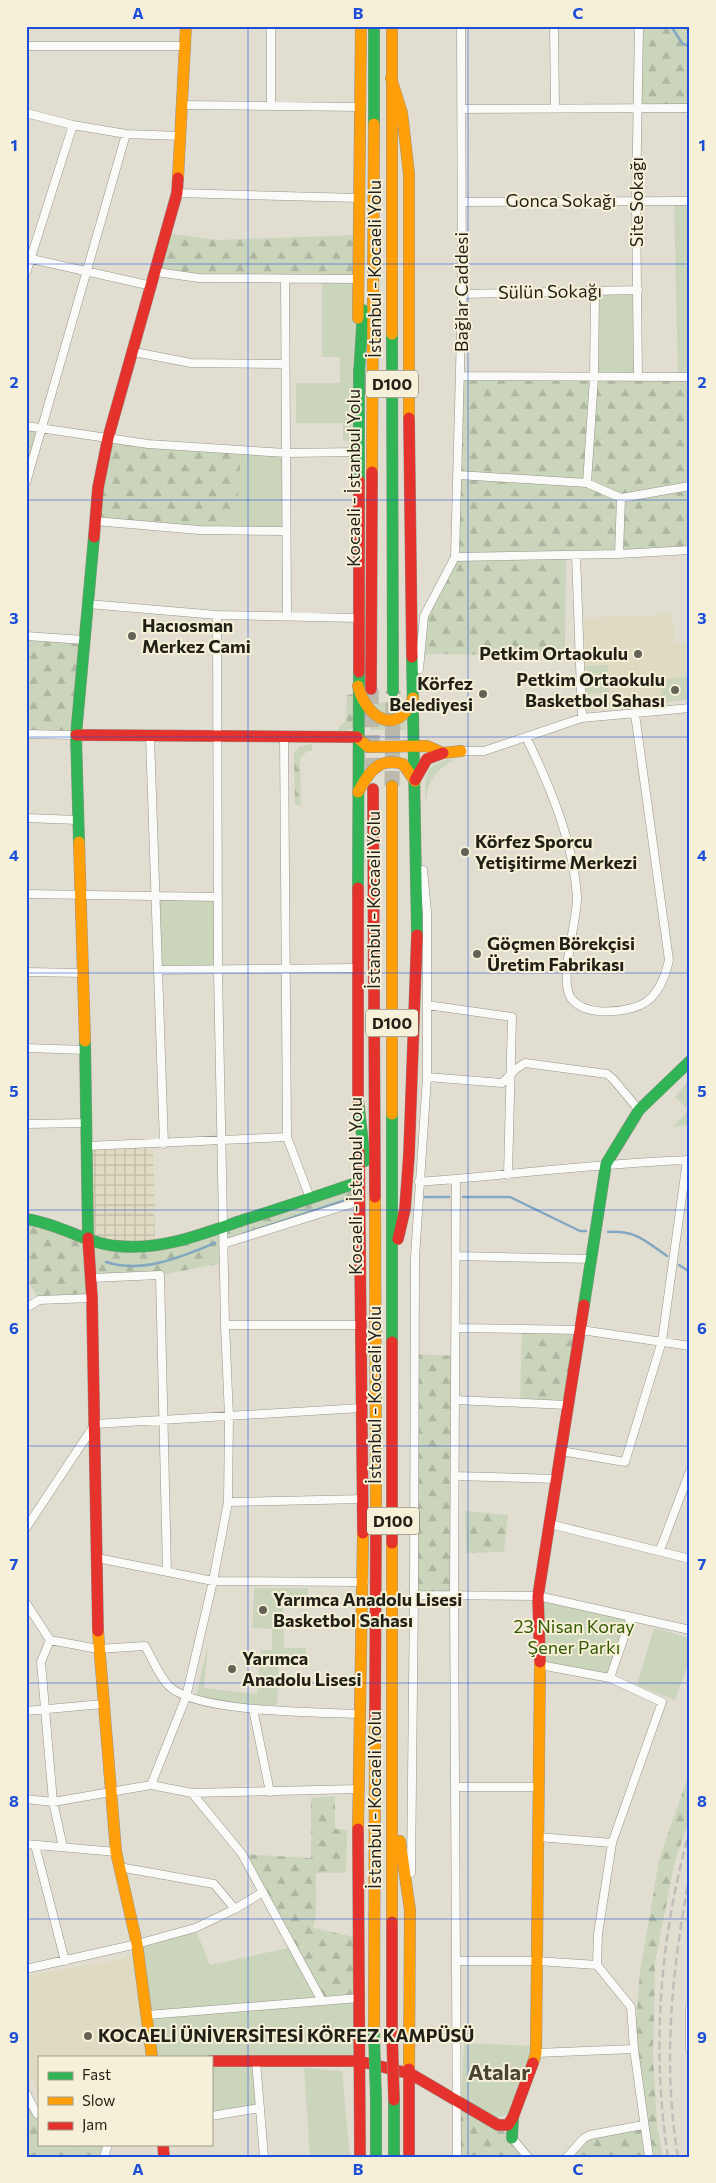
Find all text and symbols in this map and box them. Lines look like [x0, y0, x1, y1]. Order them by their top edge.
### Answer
text: A [132, 3, 144, 22]
text: B [353, 3, 364, 22]
text: C [573, 3, 584, 22]
text: 1 [10, 135, 18, 154]
text: 1 [698, 135, 706, 154]
street label: Site Sokağı [625, 157, 647, 247]
street label: İstanbul - Kocaeli Yolu [363, 180, 385, 358]
street label: Gonca Sokağı [506, 189, 616, 211]
street label: Bağlar Caddesi [450, 232, 472, 352]
street label: Sülün Sokağı [498, 279, 602, 303]
road number: D100 [366, 370, 418, 398]
text: 2 [9, 372, 19, 391]
text: 2 [697, 372, 707, 391]
street label: Kocaeli - İstanbul Yolu [342, 389, 364, 567]
text: 3 [9, 608, 19, 627]
text: 3 [697, 608, 707, 627]
place label: Hacıosman Merkez Cami [142, 614, 251, 657]
marker: Hacıosman Merkez Cami [126, 630, 138, 642]
place label: Petkim Ortaokulu [479, 642, 628, 664]
marker: Petkim Ortaokulu [632, 648, 644, 660]
place label: Petkim Ortaokulu Basketbol Sahası [516, 668, 665, 711]
place label: Körfez Belediyesi [389, 672, 473, 715]
marker: Petkim Ortaokulu Basketbol Sahası [669, 684, 681, 696]
marker: Körfez Belediyesi [477, 688, 489, 700]
street label: İstanbul - Kocaeli Yolu [362, 811, 384, 989]
place label: Körfez Sporcu Yetişitirme Merkezi [475, 830, 637, 873]
text: 4 [9, 845, 19, 864]
text: 4 [697, 845, 707, 864]
marker: Körfez Sporcu Yetişitirme Merkezi [459, 846, 471, 858]
place label: Göçmen Börekçisi Üretim Fabrikası [487, 932, 635, 975]
marker: Göçmen Börekçisi Üretim Fabrikası [471, 948, 483, 960]
road number: D100 [366, 1010, 418, 1036]
text: 5 [9, 1081, 19, 1100]
text: 5 [697, 1081, 707, 1100]
street label: Kocaeli - İstanbul Yolu [344, 1097, 366, 1275]
street label: İstanbul - Kocaeli Yolu [363, 1306, 385, 1484]
text: 6 [9, 1318, 19, 1337]
text: 6 [697, 1318, 707, 1337]
road number: D100 [367, 1508, 419, 1534]
text: 7 [10, 1554, 19, 1573]
text: 7 [698, 1554, 707, 1573]
place label: Yarımca Anadolu Lisesi Basketbol Sahası [273, 1588, 462, 1631]
marker: Yarımca Anadolu Lisesi Basketbol Sahası [257, 1604, 269, 1616]
park label: 23 Nisan Koray Şener Parkı [514, 1615, 635, 1658]
place label: Yarımca Anadolu Lisesi [242, 1647, 361, 1690]
marker: Yarımca Anadolu Lisesi [226, 1663, 238, 1675]
street label: İstanbul - Kocaeli Yolu [363, 1711, 385, 1889]
text: 8 [9, 1791, 19, 1810]
text: 8 [697, 1791, 707, 1810]
place label: KOCAELİ ÜNİVERSİTESİ KÖRFEZ KAMPÜSÜ [98, 2024, 474, 2046]
text: 9 [9, 2027, 19, 2046]
text: 9 [697, 2027, 707, 2046]
marker: KOCAELİ ÜNİVERSİTESİ KÖRFEZ KAMPÜSÜ [82, 2030, 94, 2042]
legend [38, 2056, 212, 2146]
district label: Atalar [468, 2058, 530, 2085]
text: Fast [82, 2065, 111, 2083]
text: Slow [82, 2091, 115, 2109]
text: Jam [82, 2115, 107, 2133]
text: A [132, 2159, 144, 2178]
text: B [353, 2159, 364, 2178]
text: C [573, 2159, 584, 2178]

